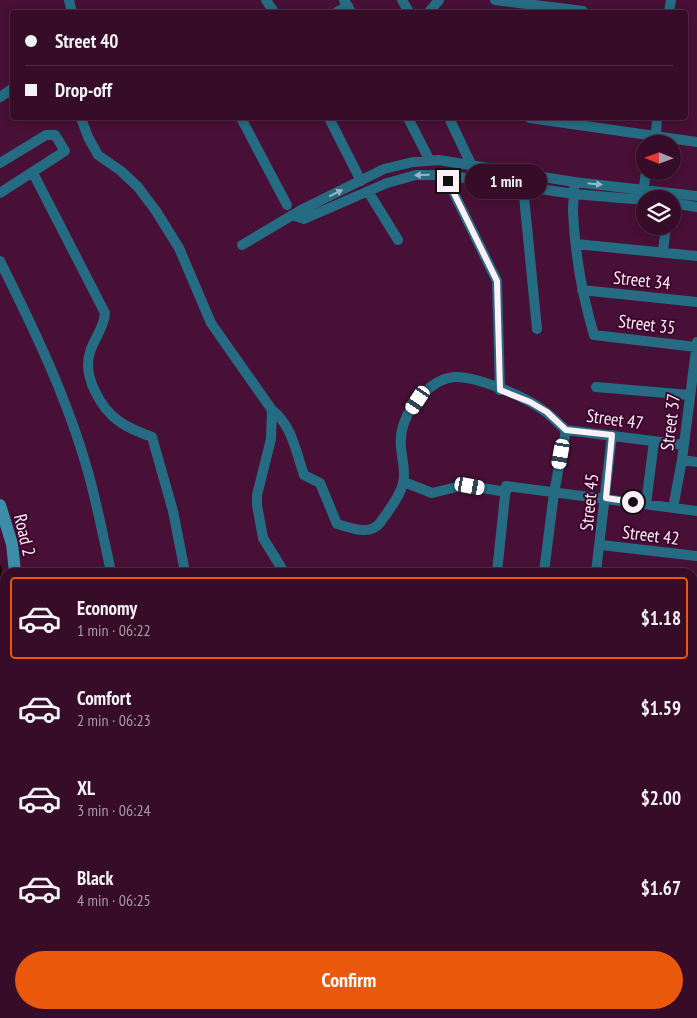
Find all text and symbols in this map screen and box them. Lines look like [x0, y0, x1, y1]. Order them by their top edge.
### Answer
text: Street 40 [55, 29, 118, 53]
text: Drop-off [55, 78, 112, 102]
north arrow [636, 135, 681, 180]
map controls [636, 135, 681, 235]
callout: 1 min [466, 164, 548, 198]
route end [437, 170, 459, 192]
text: 1 min [490, 171, 522, 191]
one-way arrow [414, 172, 430, 180]
one-way arrow [587, 180, 603, 188]
one-way arrow [329, 189, 343, 197]
button: layers [636, 190, 681, 235]
street label: Street 34 [612, 266, 672, 294]
street label: Street 35 [617, 309, 677, 339]
car [403, 383, 432, 417]
street label: Street 37 [655, 392, 685, 452]
street label: Street 47 [585, 404, 645, 434]
car [551, 438, 570, 470]
street label: Street 45 [575, 472, 603, 532]
car [453, 476, 486, 496]
route start [622, 491, 644, 513]
street label: Road 2 [9, 512, 41, 558]
street label: Street 42 [621, 520, 681, 550]
icon: car [17, 596, 62, 641]
text: Economy [77, 596, 137, 620]
text: $1.18 [641, 606, 681, 630]
text: 1 min · 06:22 [77, 620, 151, 640]
icon: car [17, 686, 62, 731]
text: Comfort [77, 686, 131, 710]
text: $1.59 [641, 696, 681, 720]
text: 2 min · 06:23 [77, 710, 151, 730]
icon: car [17, 776, 62, 821]
text: XL [77, 776, 95, 800]
text: $2.00 [641, 786, 681, 810]
text: 3 min · 06:24 [77, 800, 151, 820]
icon: car [17, 866, 62, 911]
text: Black [77, 866, 113, 890]
text: $1.67 [641, 876, 681, 900]
text: 4 min · 06:25 [77, 890, 151, 910]
button: Confirm [15, 951, 683, 1009]

